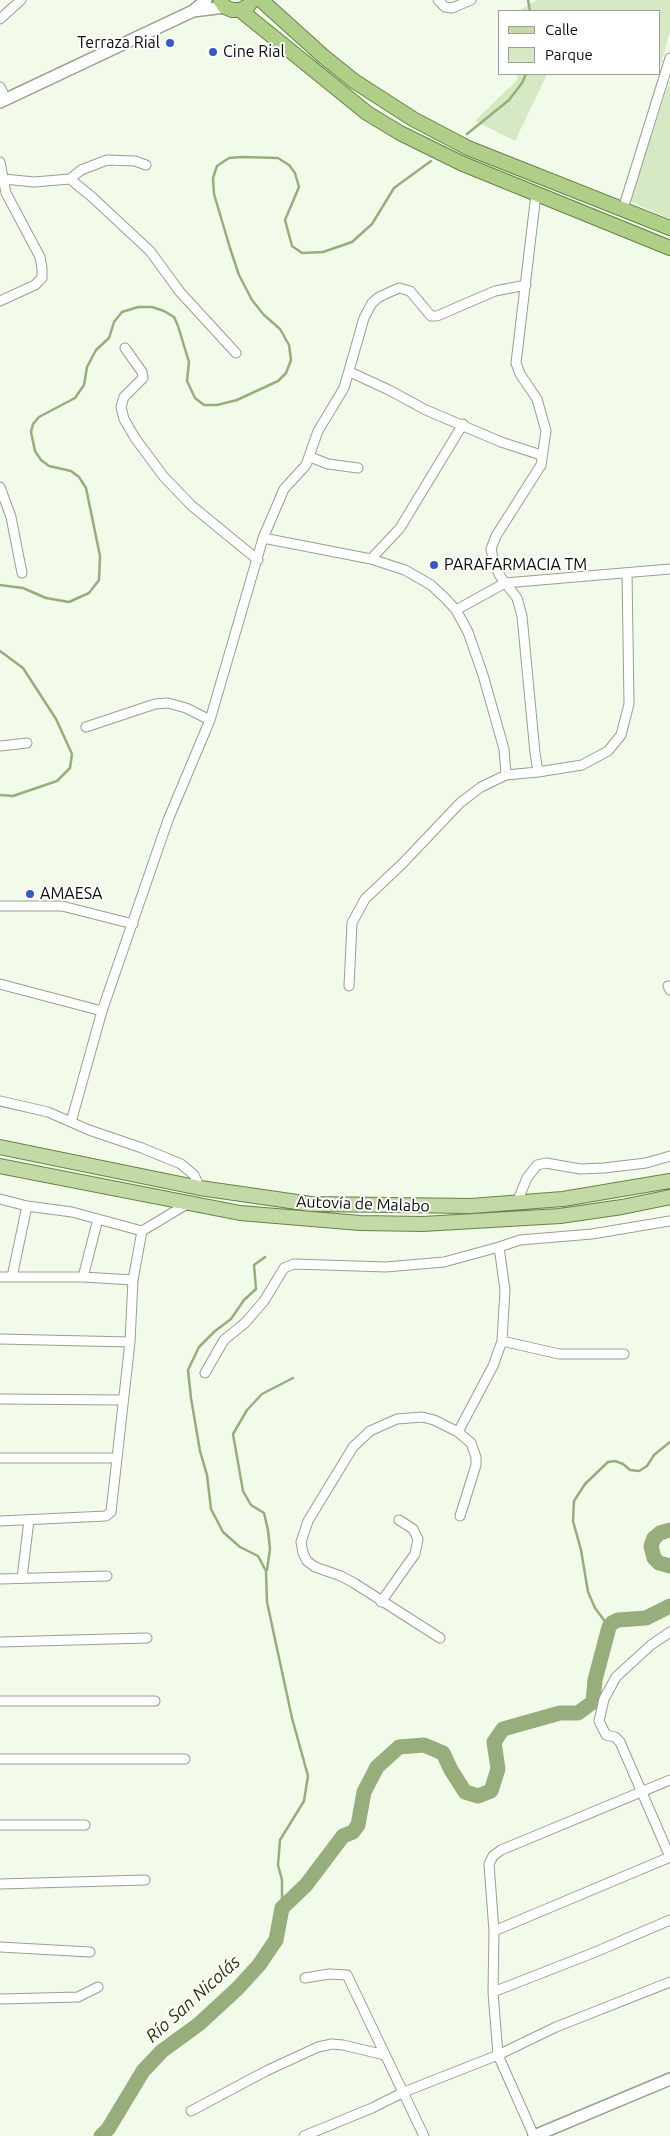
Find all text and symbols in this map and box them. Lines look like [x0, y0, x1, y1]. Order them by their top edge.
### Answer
legend [498, 10, 660, 75]
text: Calle [545, 21, 578, 38]
place label: Terraza Rial [77, 33, 160, 53]
marker: Terraza Rial [164, 37, 176, 49]
place label: Cine Rial [223, 42, 285, 62]
marker: Cine Rial [207, 46, 219, 58]
text: Parque [545, 46, 593, 63]
place label: PARAFARMACIA TM [444, 555, 587, 575]
marker: PARAFARMACIA TM [428, 559, 440, 571]
place label: AMAESA [40, 884, 102, 904]
marker: AMAESA [24, 888, 36, 900]
street label: Autovía de Malabo [296, 1192, 430, 1216]
water label: Río San Nicolás [141, 1951, 245, 2047]

